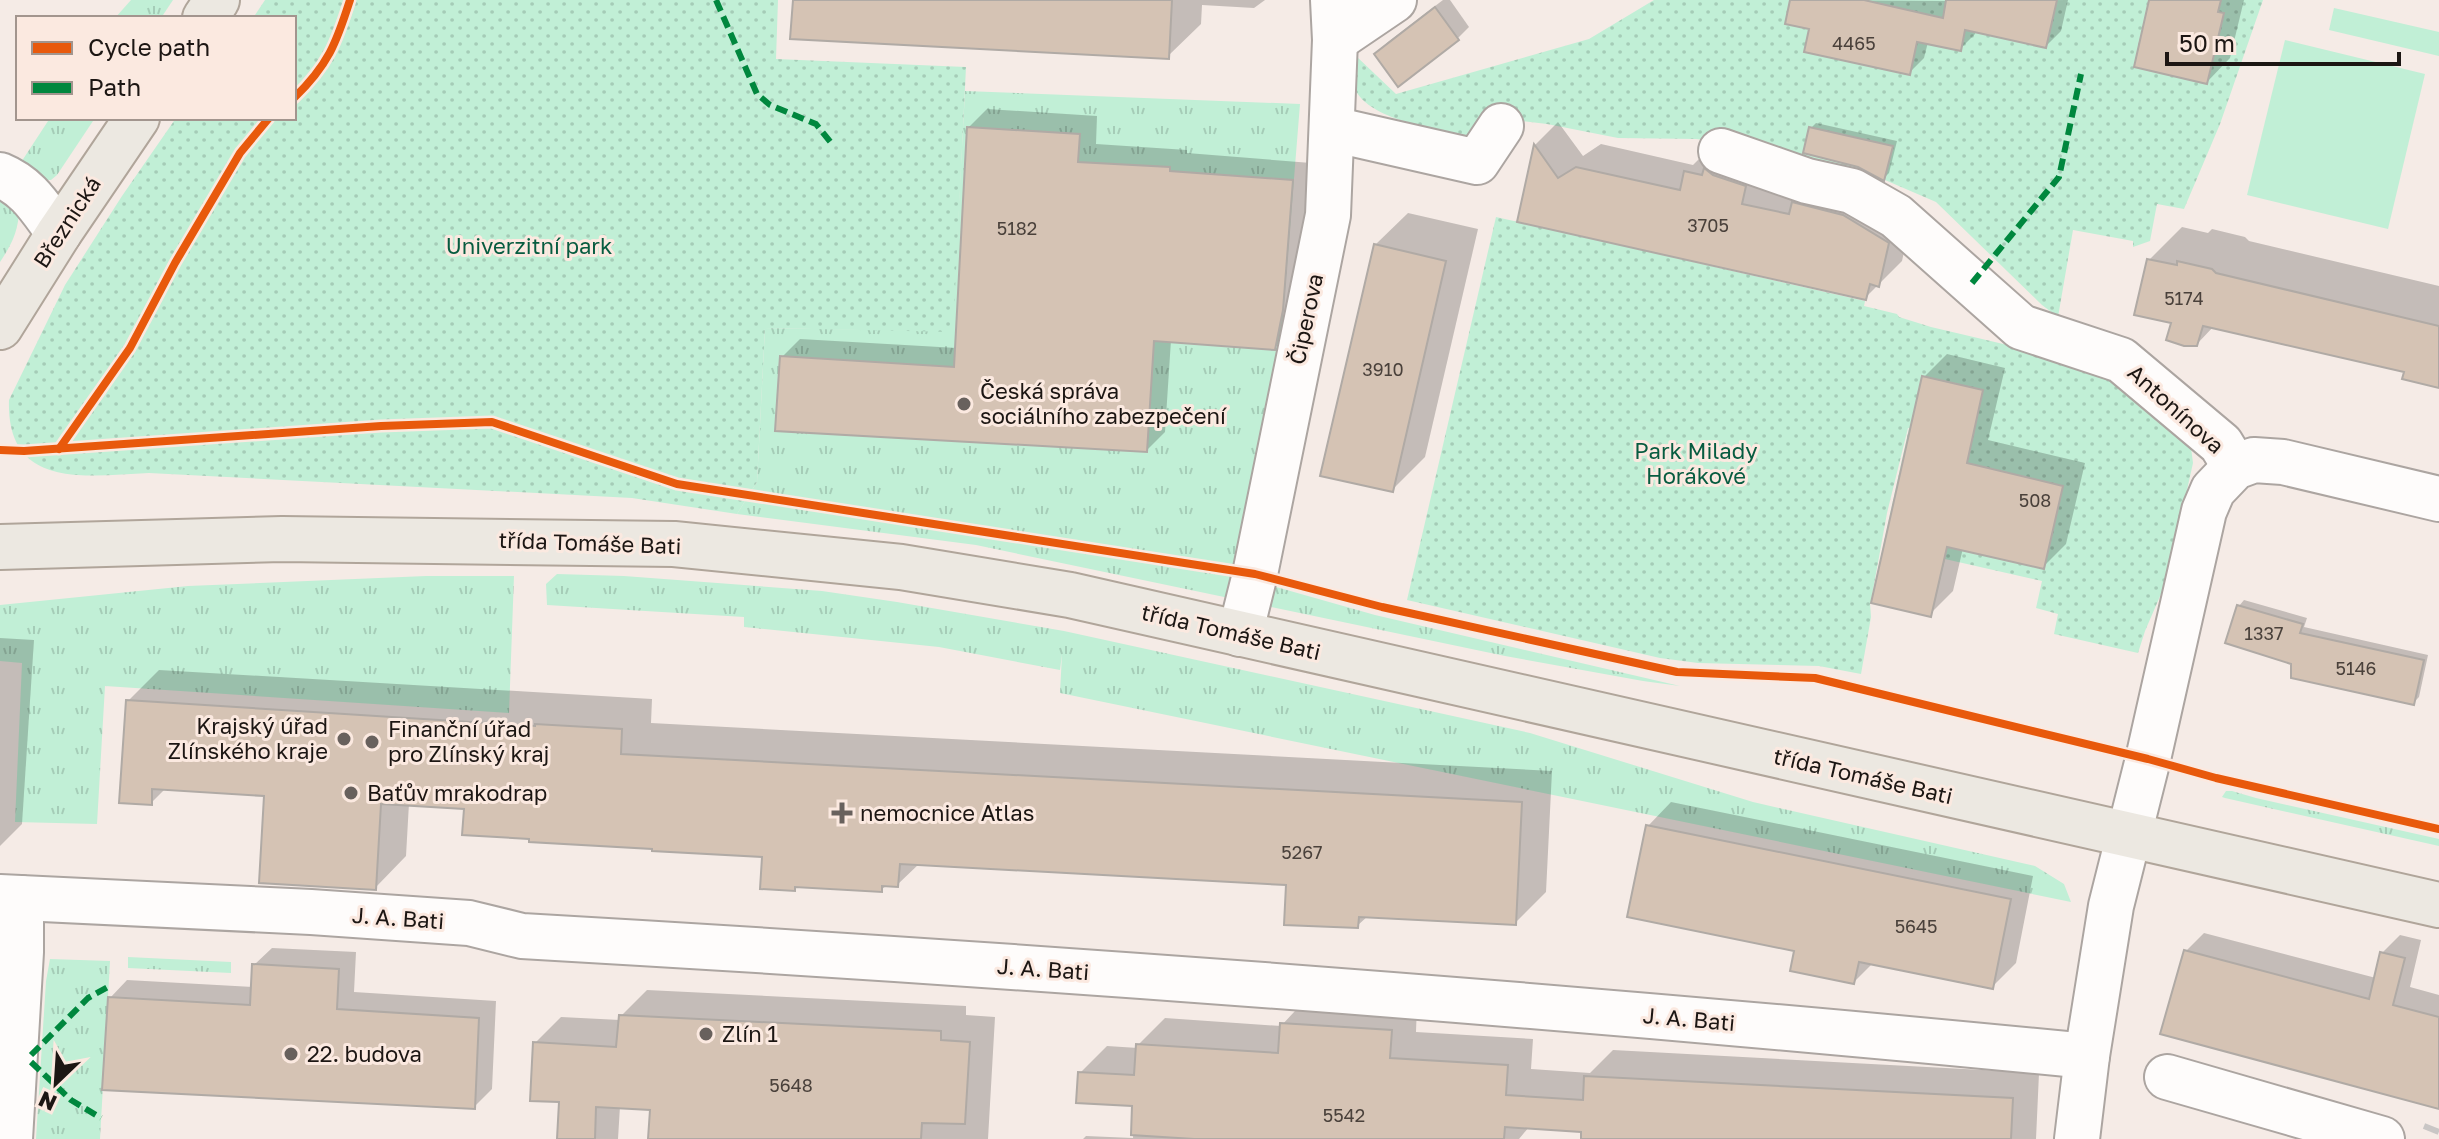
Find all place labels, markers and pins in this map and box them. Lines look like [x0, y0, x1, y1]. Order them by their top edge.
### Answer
place label: Česká správa sociálního zabezpečení [980, 377, 1228, 429]
marker: Česká správa sociálního zabezpečení [955, 395, 973, 413]
place label: Krajský úřad Zlínského kraje [168, 712, 328, 764]
place label: Finanční úřad pro Zlínský kraj [388, 715, 550, 767]
marker: Krajský úřad Zlínského kraje [335, 730, 353, 748]
marker: Finanční úřad pro Zlínský kraj [363, 733, 381, 751]
place label: Baťův mrakodrap [367, 779, 547, 806]
marker: Baťův mrakodrap [342, 784, 360, 802]
place label: nemocnice Atlas [860, 799, 1034, 826]
marker: nemocnice Atlas [831, 802, 853, 824]
place label: Zlín 1 [722, 1020, 778, 1047]
marker: Zlín 1 [697, 1025, 715, 1043]
place label: 22. budova [307, 1040, 422, 1067]
marker: 22. budova [282, 1045, 300, 1063]

